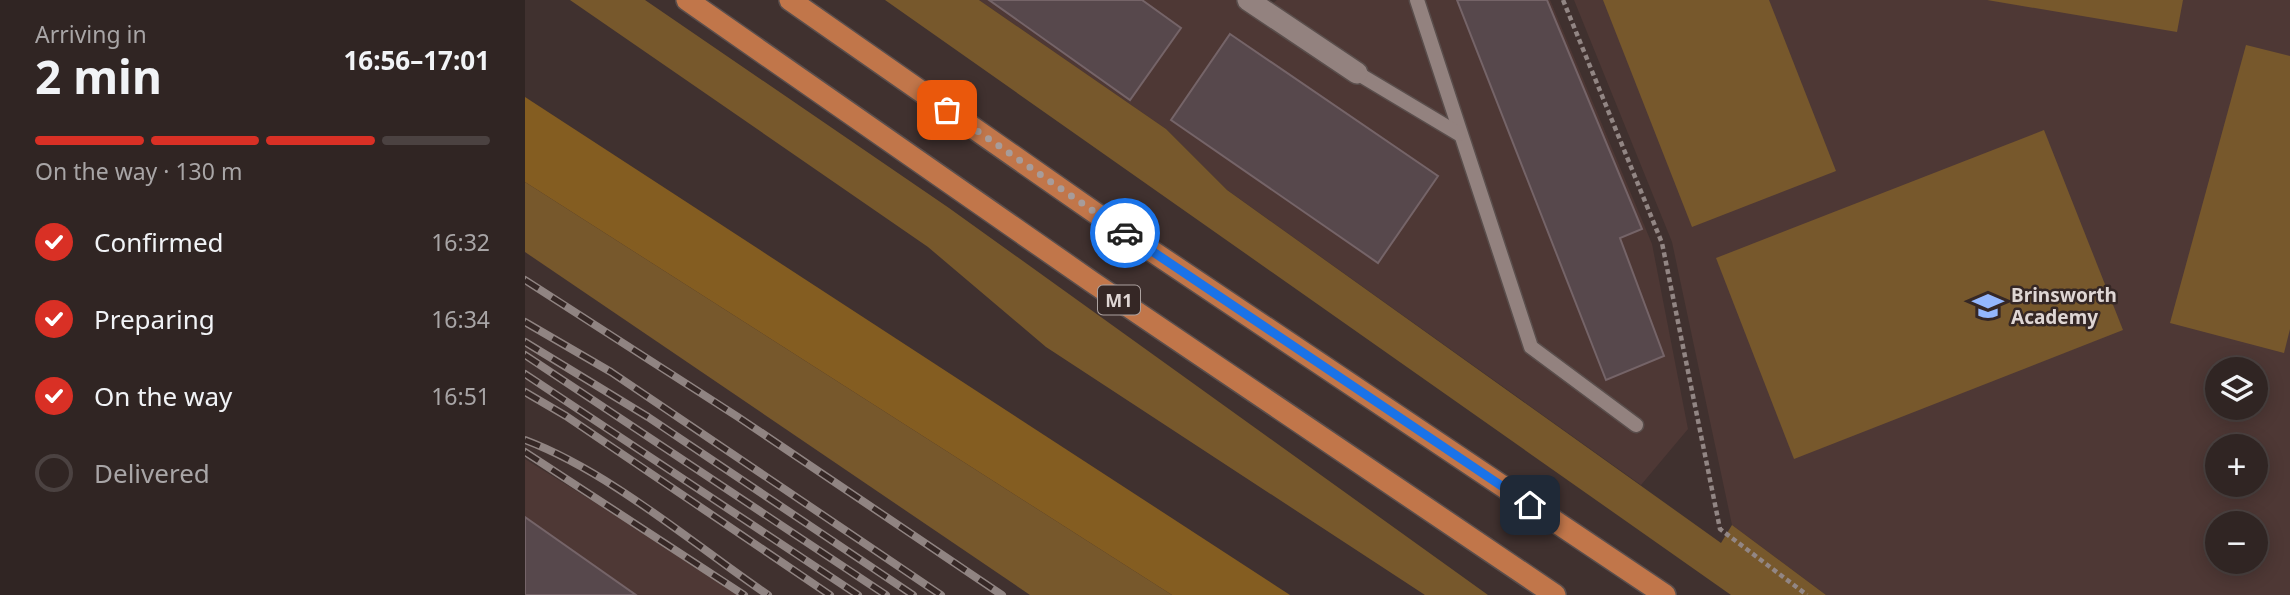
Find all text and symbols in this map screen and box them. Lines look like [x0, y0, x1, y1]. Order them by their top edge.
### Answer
text: Arriving in [35, 18, 147, 50]
text: 16:56–17:01 [343, 42, 490, 78]
text: 2 min [35, 45, 162, 107]
pin [917, 80, 977, 140]
icon: bag [928, 91, 966, 129]
text: On the way · 130 m [35, 155, 242, 187]
courier [1090, 198, 1160, 268]
icon: car [1106, 214, 1144, 252]
icon: check [35, 223, 73, 261]
text: Confirmed [94, 224, 224, 260]
text: 16:32 [431, 226, 490, 258]
place label: Brinsworth Academy [2011, 282, 2117, 330]
road number: M1 [1098, 286, 1140, 314]
school or university icon: Brinsworth Academy [1971, 289, 2005, 323]
icon: check [35, 300, 73, 338]
text: Preparing [94, 301, 215, 337]
text: 16:34 [431, 303, 490, 335]
map controls [2205, 357, 2268, 574]
button: layers [2205, 357, 2268, 420]
icon: check [35, 377, 73, 415]
text: On the way [94, 378, 232, 414]
text: 16:51 [431, 380, 490, 412]
button: + [2205, 434, 2268, 497]
text: Delivered [94, 455, 210, 491]
pin [1500, 475, 1560, 535]
icon: home [1511, 486, 1549, 524]
button: − [2205, 511, 2268, 574]

